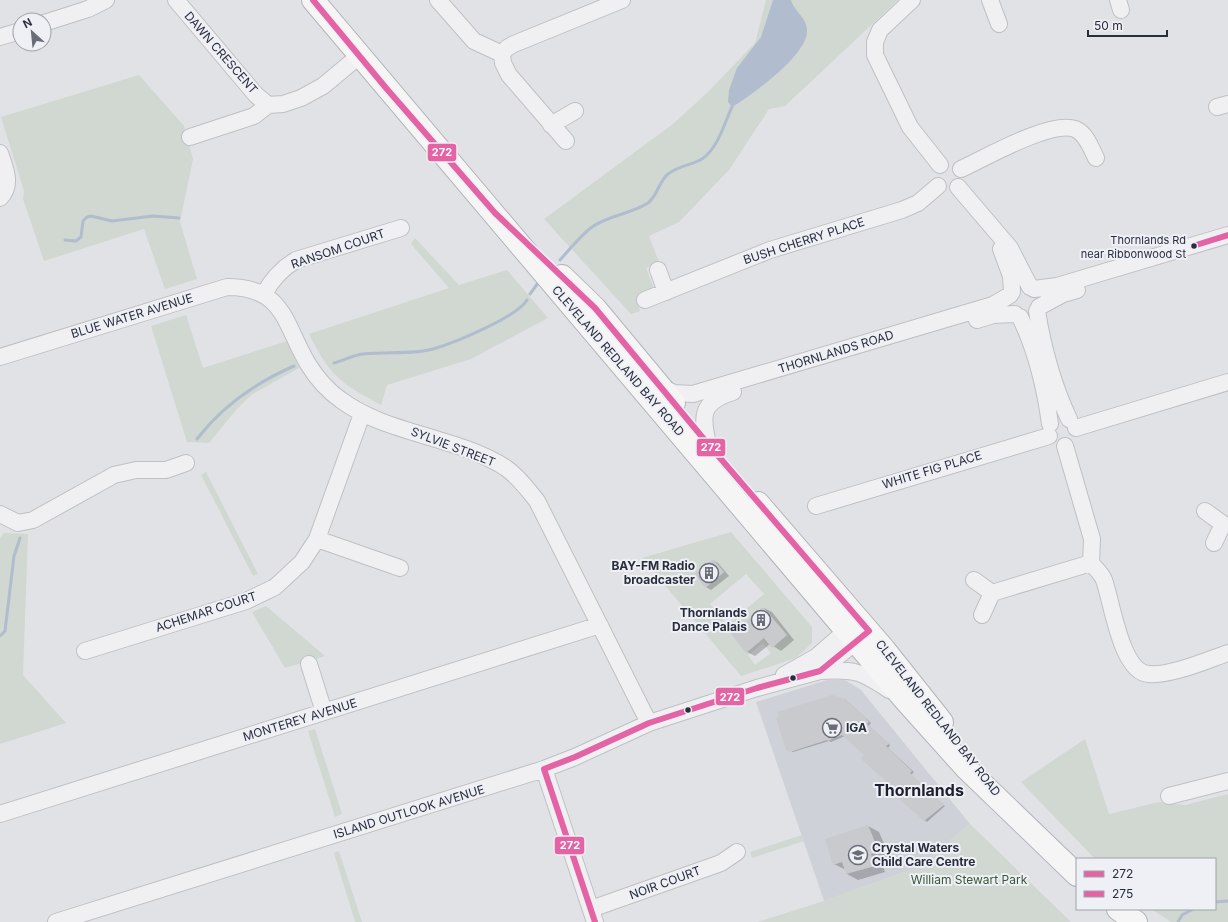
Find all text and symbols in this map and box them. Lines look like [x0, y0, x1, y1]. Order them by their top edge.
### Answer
street label: DAWN CRESCENT [182, 8, 261, 97]
north arrow [12, 12, 52, 52]
scale bar [1088, 12, 1167, 38]
text: N [21, 15, 34, 31]
text: 50 m [1094, 18, 1123, 33]
line badge: 272 [427, 143, 457, 162]
text: 272 [432, 145, 452, 159]
street label: BUSH CHERRY PLACE [741, 214, 866, 267]
street label: RANSOM COURT [289, 225, 387, 272]
place label: Thornlands Rd near Ribbonwood St [1081, 233, 1186, 261]
marker: Thornlands Rd near Ribbonwood St [1189, 241, 1199, 251]
street label: CLEVELAND REDLAND BAY ROAD [549, 282, 688, 439]
street label: BLUE WATER AVENUE [69, 290, 195, 341]
street label: THORNLANDS ROAD [776, 327, 895, 376]
street label: SYLVIE STREET [409, 424, 498, 470]
line badge: 272 [696, 438, 726, 457]
text: 272 [701, 440, 721, 454]
street label: WHITE FIG PLACE [880, 447, 983, 492]
place label: BAY-FM Radio broadcaster [611, 558, 695, 587]
building icon: BAY-FM Radio broadcaster [698, 562, 720, 584]
street label: ACHEMAR COURT [153, 588, 258, 635]
place label: Thornlands Dance Palais [672, 605, 747, 634]
building icon: Thornlands Dance Palais [750, 609, 772, 631]
street label: CLEVELAND REDLAND BAY ROAD [873, 637, 1004, 799]
unlabelled marker [788, 673, 798, 683]
line badge: 272 [715, 687, 745, 706]
text: 272 [720, 690, 740, 704]
street label: MONTEREY AVENUE [241, 695, 359, 744]
unlabelled marker [683, 705, 693, 715]
supermarket icon: IGA [821, 717, 843, 739]
place label: IGA [846, 720, 867, 735]
district label: Thornlands [874, 780, 964, 800]
street label: ISLAND OUTLOOK AVENUE [331, 781, 486, 842]
line badge: 272 [554, 836, 585, 855]
text: 272 [560, 838, 580, 852]
place label: Crystal Waters Child Care Centre [872, 840, 975, 869]
school or university icon: Crystal Waters Child Care Centre [847, 844, 869, 866]
legend [1076, 858, 1216, 910]
street label: NOIR COURT [627, 863, 703, 902]
text: 272 [1112, 866, 1133, 881]
park label: William Stewart Park [911, 872, 1028, 887]
text: 275 [1112, 886, 1133, 901]

